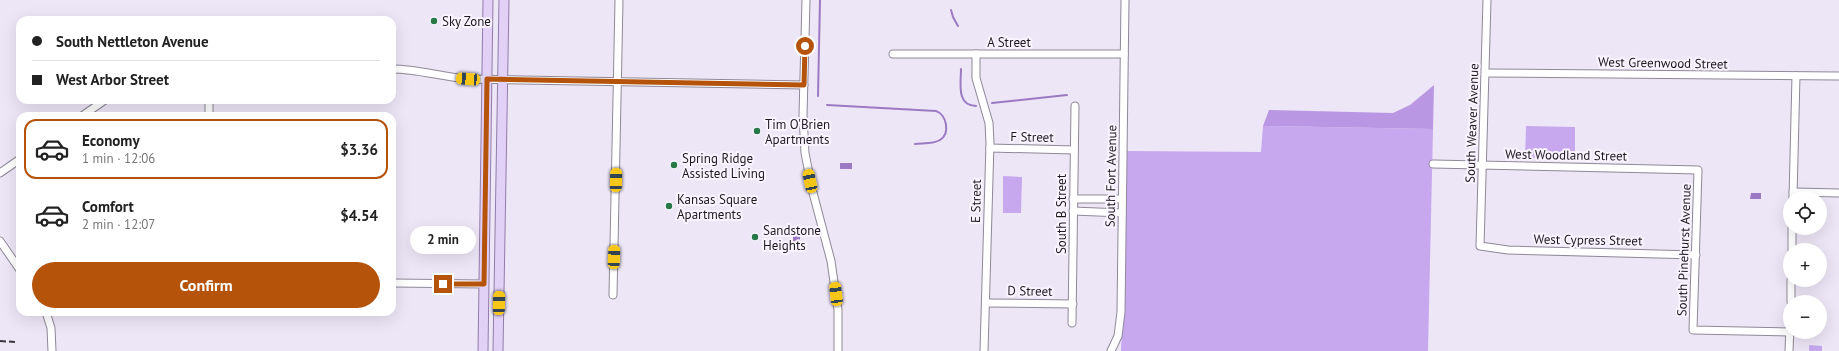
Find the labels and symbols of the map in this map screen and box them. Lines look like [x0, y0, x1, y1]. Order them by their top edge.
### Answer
place label: Sky Zone [442, 13, 491, 30]
marker: Sky Zone [429, 16, 439, 26]
street label: A Street [987, 34, 1031, 51]
route start [796, 37, 814, 55]
street label: West Greenwood Street [1598, 53, 1729, 73]
street label: South Weaver Avenue [1461, 63, 1483, 183]
car [456, 72, 480, 86]
place label: Tim O'Brien Apartments [765, 116, 830, 148]
street label: South Fort Avenue [1102, 125, 1120, 227]
marker: Tim O'Brien Apartments [752, 126, 762, 136]
street label: F Street [1010, 128, 1054, 146]
street label: West Woodland Street [1505, 145, 1628, 165]
place label: Spring Ridge Assisted Living [682, 150, 765, 182]
marker: Spring Ridge Assisted Living [669, 160, 679, 170]
car [610, 168, 622, 192]
car [802, 168, 818, 194]
street label: South B Street [1053, 173, 1070, 254]
street label: E Street [967, 178, 985, 223]
street label: South Pinehurst Avenue [1673, 184, 1695, 316]
place label: Kansas Square Apartments [677, 191, 757, 223]
marker: Kansas Square Apartments [664, 201, 674, 211]
place label: Sandstone Heights [763, 222, 821, 254]
callout: 2 min [410, 226, 476, 254]
street label: West Cypress Street [1533, 231, 1643, 249]
marker: Sandstone Heights [750, 232, 760, 242]
car [608, 245, 620, 269]
route end [434, 275, 452, 293]
car [829, 281, 843, 307]
street label: D Street [1007, 282, 1053, 300]
car [493, 291, 505, 315]

